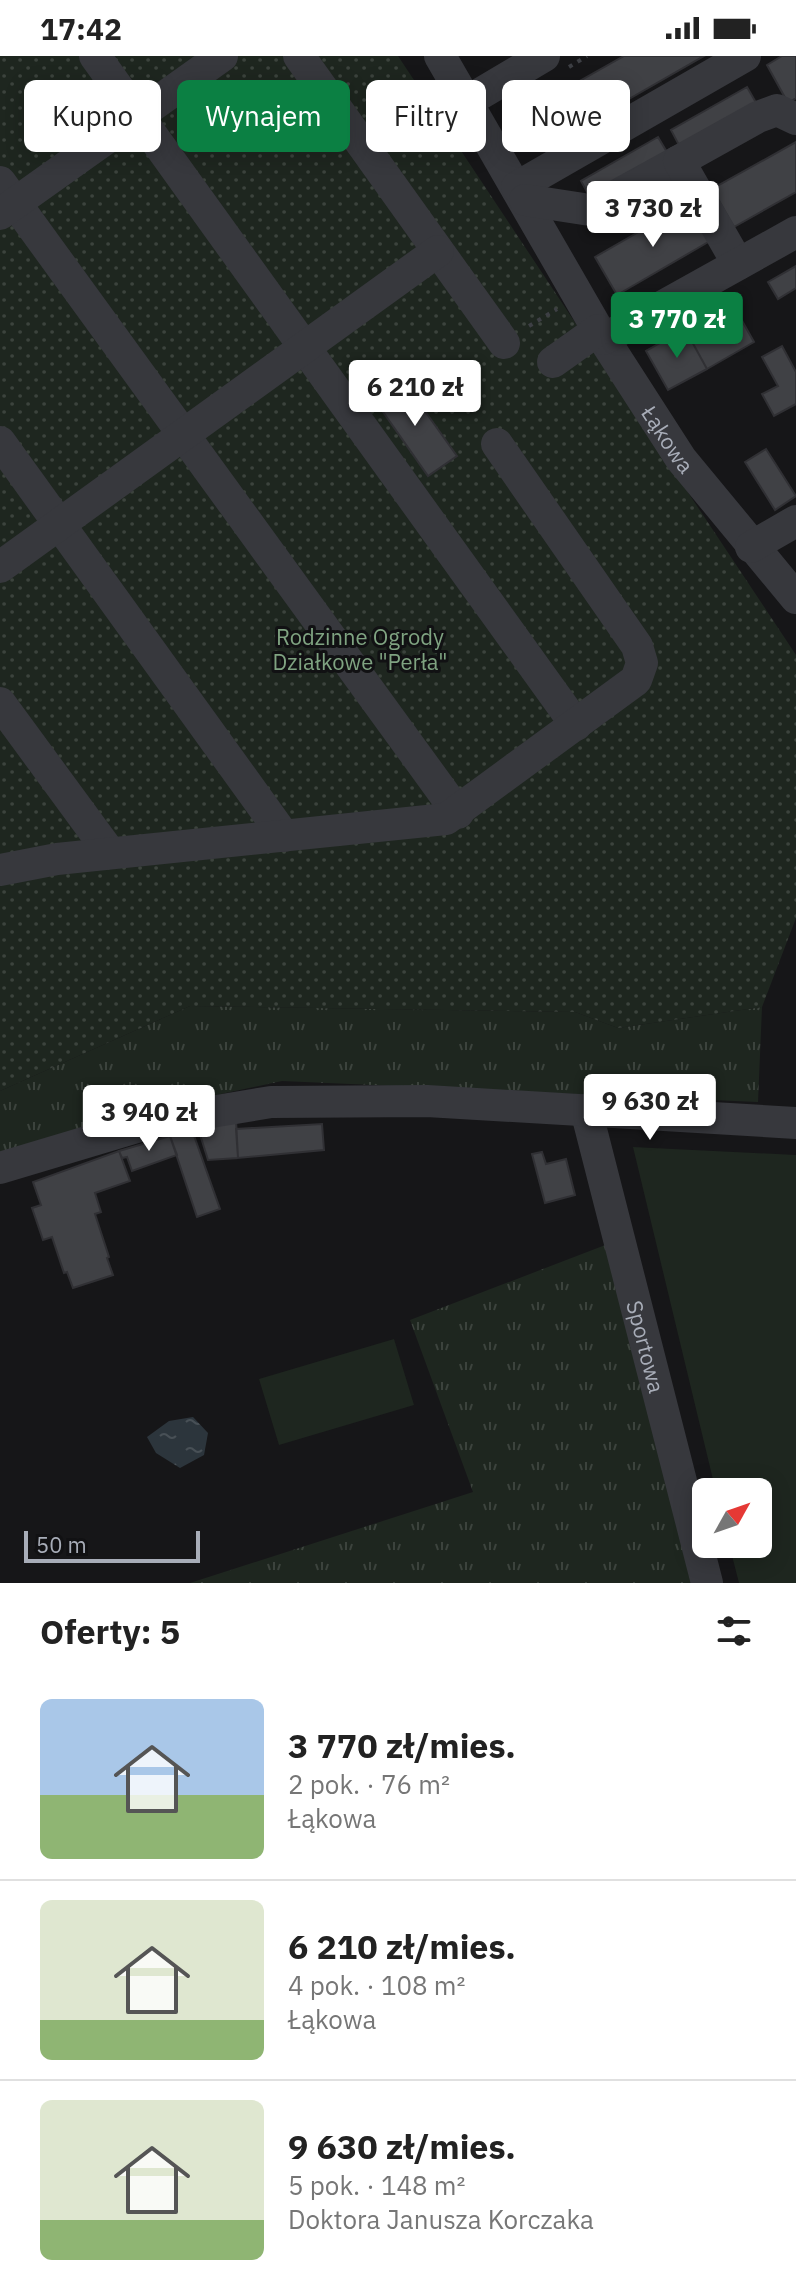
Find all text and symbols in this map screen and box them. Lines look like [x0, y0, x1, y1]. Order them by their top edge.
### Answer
text: 17:42 [40, 9, 122, 48]
chip: Kupno [24, 80, 161, 152]
chip: Wynajem [177, 80, 350, 152]
chip: Filtry [366, 80, 486, 152]
chip: Nowe [502, 80, 630, 152]
pin: 3 730 zł [570, 181, 736, 249]
text: 3 730 zł [605, 190, 701, 224]
pin: 3 770 zł [594, 292, 760, 360]
text: 3 770 zł [629, 301, 725, 335]
pin: 6 210 zł [332, 360, 498, 428]
text: 6 210 zł [367, 369, 463, 403]
street label: Łąkowa [635, 399, 701, 479]
park label: Rodzinne Ogrody Działkowe "Perła" [273, 622, 447, 676]
pin: 9 630 zł [567, 1074, 733, 1142]
text: 9 630 zł [602, 1083, 698, 1117]
pin: 3 940 zł [66, 1085, 232, 1153]
text: 3 940 zł [101, 1094, 197, 1128]
street label: Sportowa [621, 1297, 672, 1396]
north arrow [692, 1478, 772, 1558]
map controls [692, 1478, 772, 1558]
scale bar [24, 1527, 200, 1563]
text: 50 m [36, 1530, 87, 1559]
text: Oferty: 5 [40, 1609, 180, 1653]
icon: filters [712, 1609, 756, 1653]
text: 3 770 zł/mies. [288, 1723, 516, 1767]
icon: home [104, 1731, 200, 1827]
text: 2 pok. · 76 m² [288, 1767, 450, 1801]
text: Łąkowa [288, 1801, 376, 1835]
text: 6 210 zł/mies. [288, 1924, 516, 1968]
icon: home [104, 1932, 200, 2028]
text: 4 pok. · 108 m² [288, 1968, 466, 2002]
text: Łąkowa [288, 2002, 376, 2036]
text: 9 630 zł/mies. [288, 2124, 516, 2168]
icon: home [104, 2132, 200, 2228]
text: 5 pok. · 148 m² [288, 2168, 466, 2202]
text: Doktora Janusza Korczaka [288, 2202, 594, 2236]

